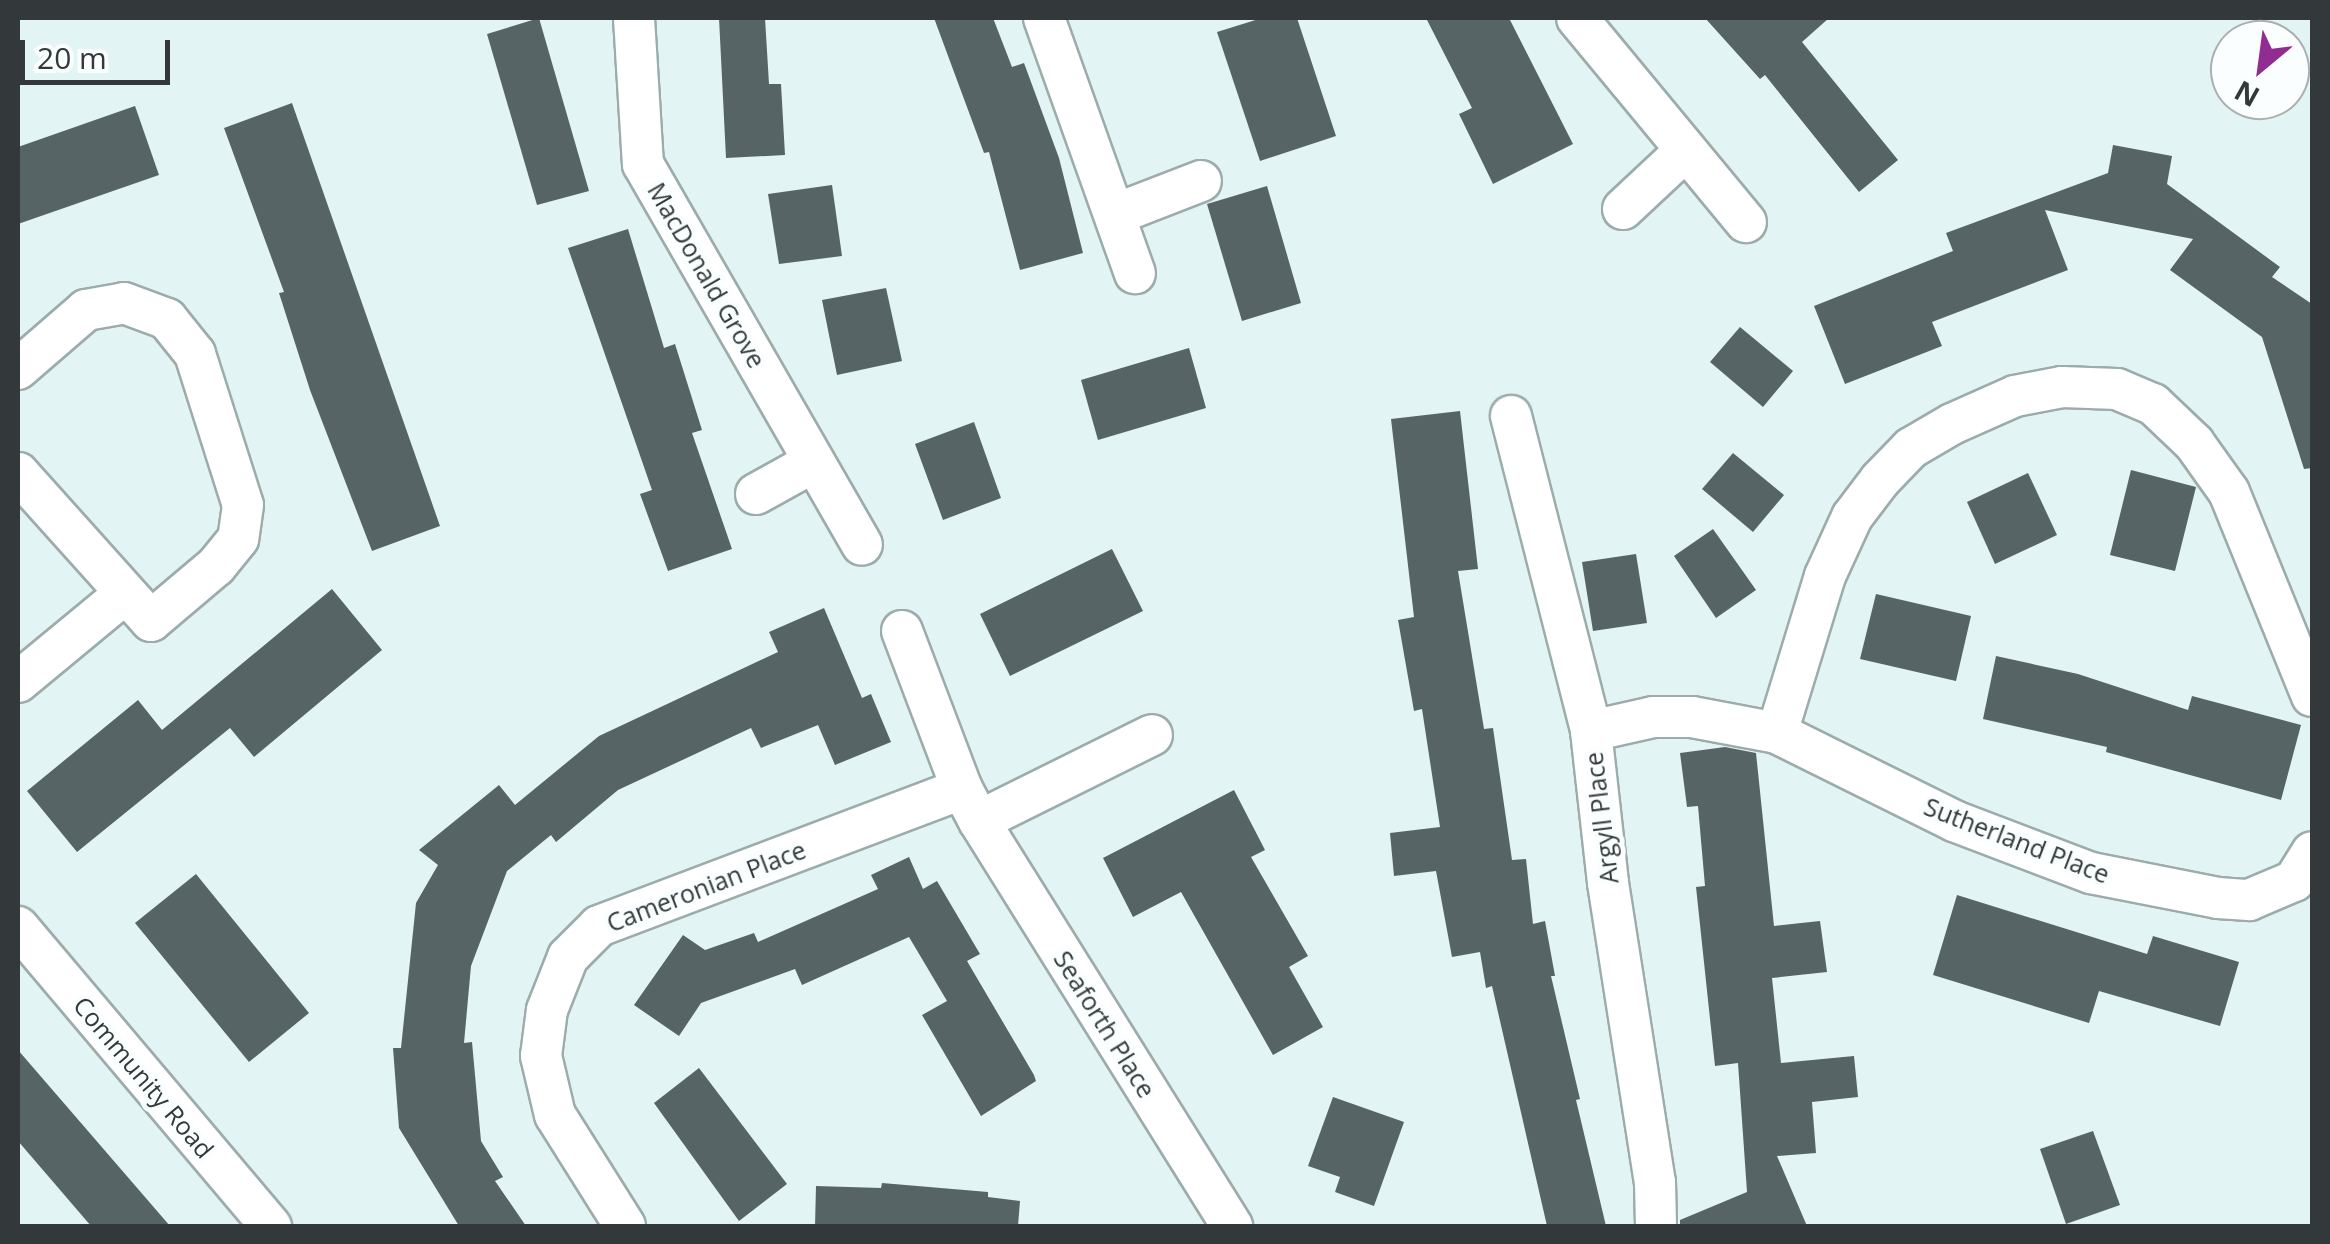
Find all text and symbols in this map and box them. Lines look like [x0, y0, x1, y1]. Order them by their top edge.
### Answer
scale bar [25, 20, 175, 82]
north arrow [2210, 20, 2310, 120]
text: 20 m [37, 37, 107, 78]
text: N [2227, 72, 2266, 117]
street label: MacDonald Grove [642, 177, 772, 373]
street label: Argyll Place [1578, 750, 1624, 886]
street label: Sutherland Place [1920, 791, 2114, 889]
street label: Cameronian Place [602, 834, 810, 938]
street label: Seaforth Place [1048, 945, 1162, 1103]
street label: Community Road [68, 990, 220, 1164]

